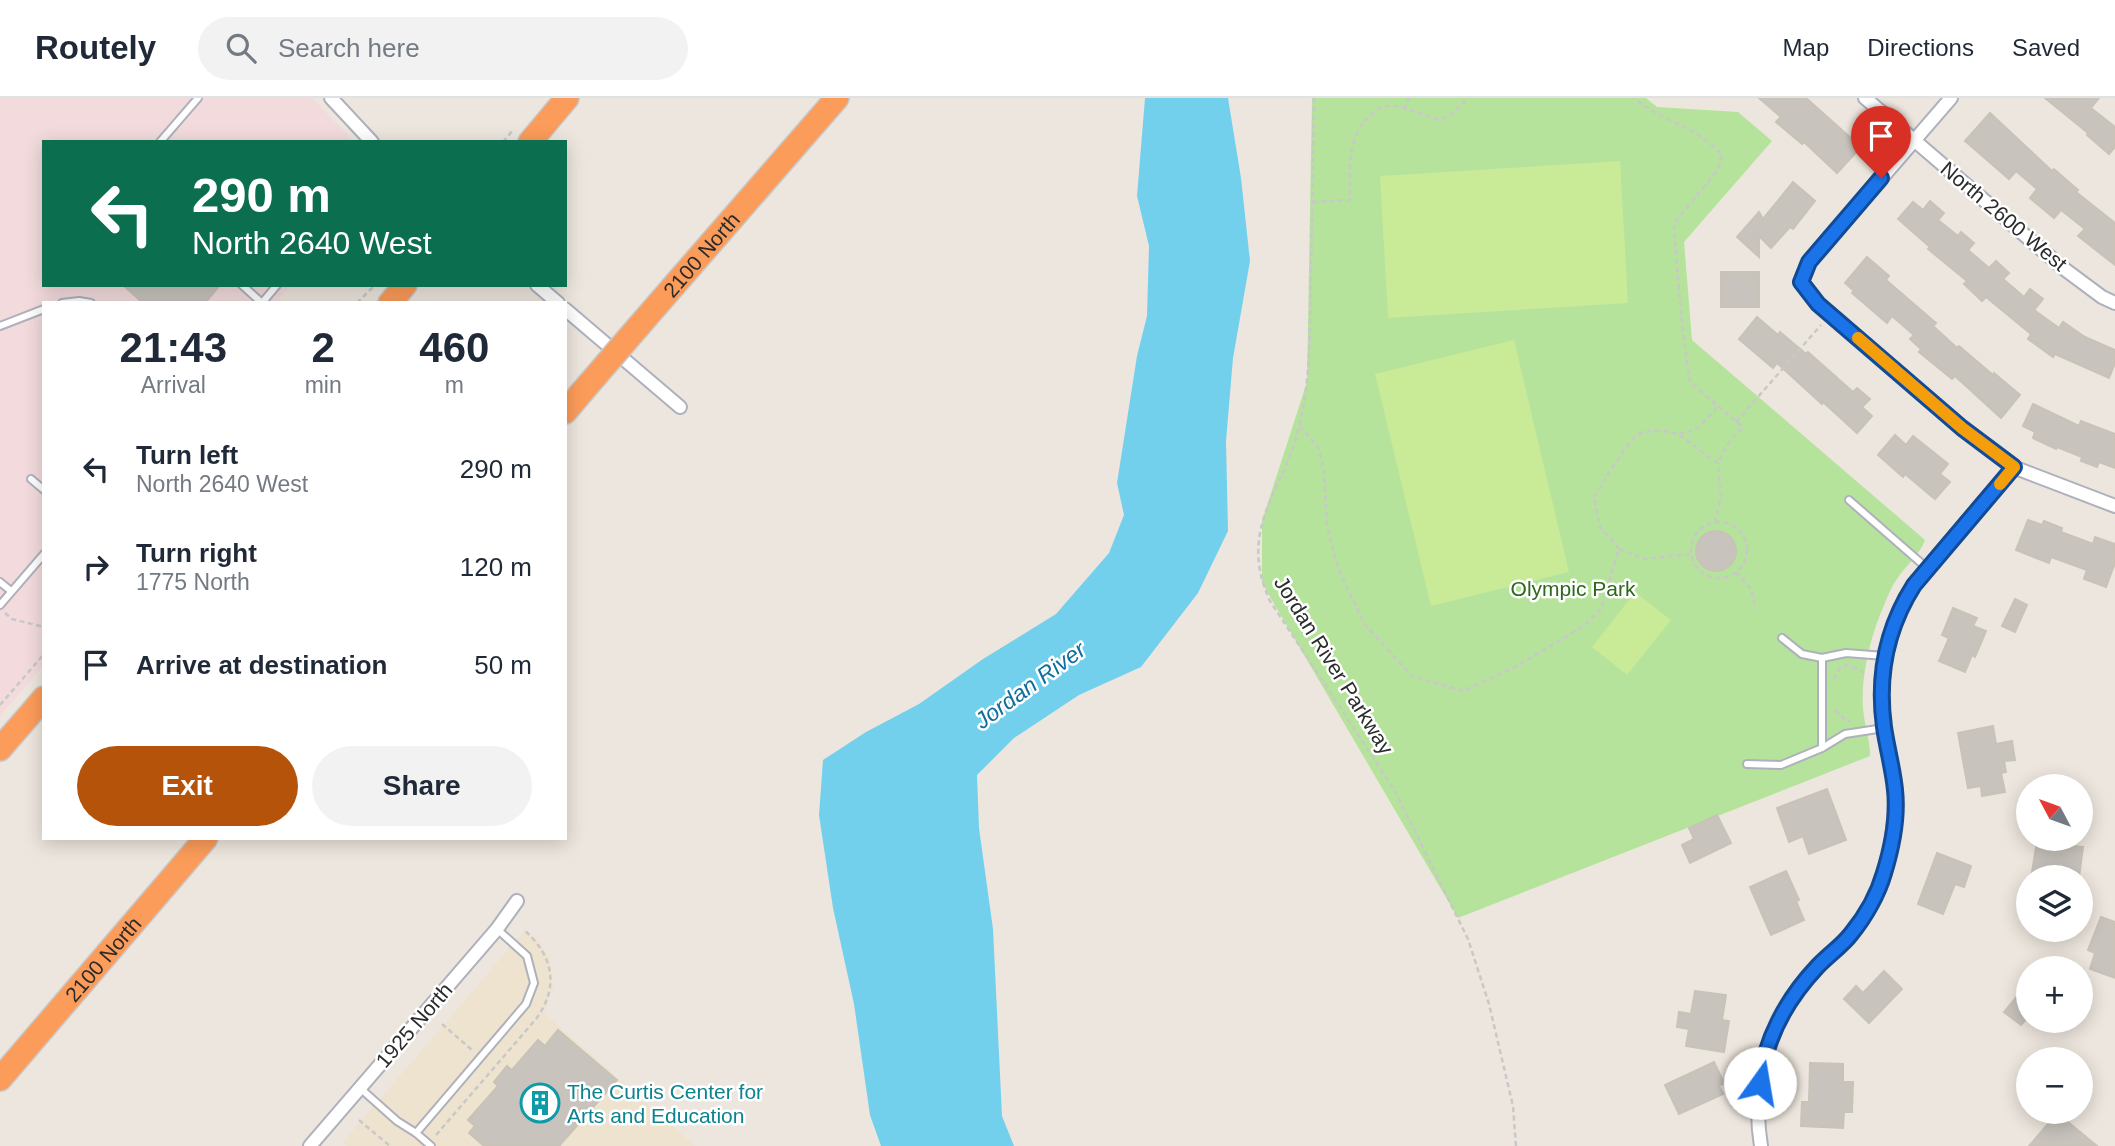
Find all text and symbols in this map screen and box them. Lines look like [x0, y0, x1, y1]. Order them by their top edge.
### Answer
search box [198, 17, 688, 80]
text: Routely [35, 29, 156, 66]
icon: search [222, 29, 260, 67]
text: Search here [278, 33, 420, 63]
text: Map [1783, 34, 1829, 61]
text: Directions [1867, 34, 1974, 61]
text: Saved [2012, 34, 2080, 61]
pin [1851, 106, 1911, 178]
icon: arrive [1862, 117, 1900, 155]
street label: North 2600 West [1936, 157, 2072, 275]
icon: left [77, 168, 168, 259]
text: 290 m [192, 168, 331, 222]
street label: 2100 North [658, 208, 744, 301]
text: North 2640 West [192, 225, 432, 261]
text: 21:43 [120, 324, 227, 371]
text: 2 [311, 324, 335, 371]
text: 460 [419, 324, 489, 371]
text: Arrival [141, 372, 206, 398]
text: min [305, 372, 342, 398]
text: m [445, 372, 464, 398]
text: Turn left [136, 440, 238, 470]
icon: left [77, 450, 115, 488]
text: 290 m [460, 454, 532, 484]
text: North 2640 West [136, 471, 308, 497]
text: Turn right [136, 538, 257, 568]
icon: right [77, 548, 115, 586]
text: 120 m [460, 552, 532, 582]
text: 1775 North [136, 569, 250, 595]
street label: Jordan River Parkway [1270, 572, 1398, 759]
park label: Olympic Park [1511, 577, 1636, 600]
water label: Jordan River [969, 635, 1091, 734]
icon: arrive [77, 646, 115, 684]
text: Arrive at destination [136, 650, 387, 680]
text: 50 m [474, 650, 532, 680]
button: Exit [77, 746, 298, 826]
button: Share [312, 746, 532, 826]
north arrow [2016, 774, 2093, 850]
map controls [2016, 774, 2093, 1124]
button: layers [2016, 865, 2093, 942]
street label: 2100 North [60, 912, 145, 1006]
button: + [2016, 956, 2093, 1033]
street label: 1925 North [371, 978, 457, 1072]
position arrow [1723, 1046, 1797, 1120]
button: − [2016, 1047, 2093, 1124]
place label: The Curtis Center for Arts and Education [567, 1080, 763, 1127]
building icon: The Curtis Center for Arts and Education [519, 1082, 561, 1124]

